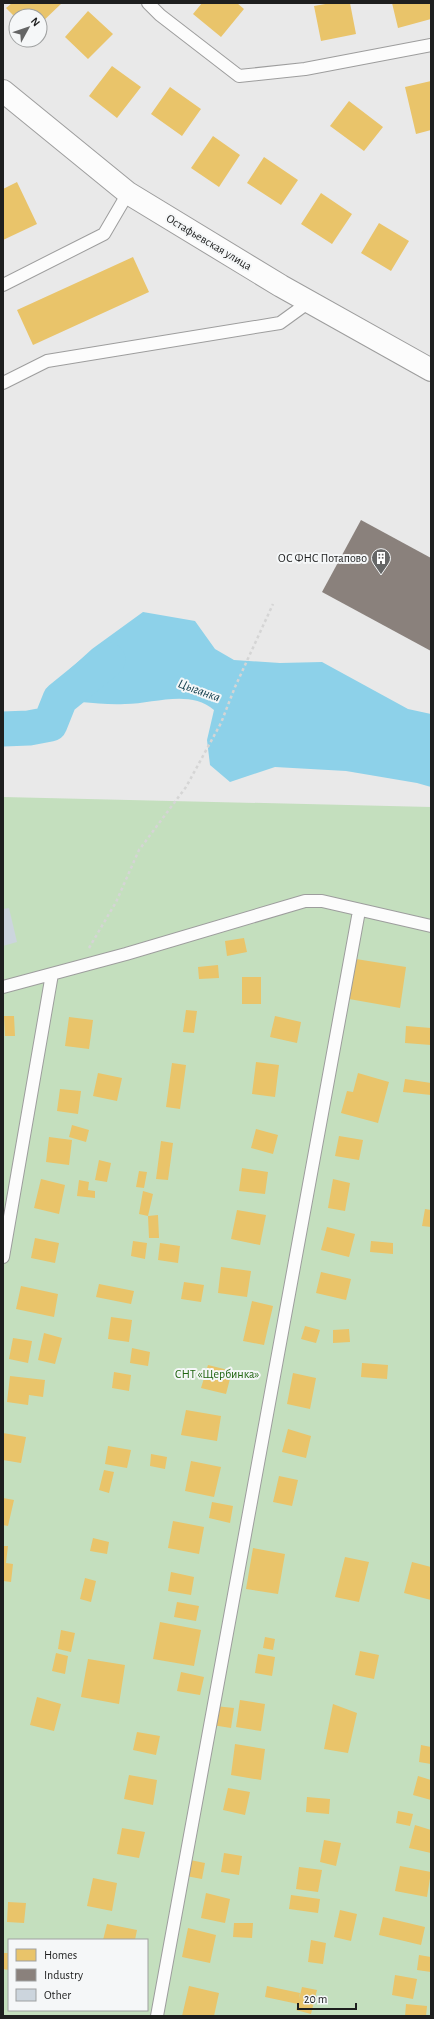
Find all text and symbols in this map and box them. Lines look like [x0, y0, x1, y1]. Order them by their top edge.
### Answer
north arrow [8, 8, 48, 48]
text: N [29, 15, 42, 28]
street label: Остафьевская улица [164, 212, 254, 273]
building icon: ОС ФНС Потапово [370, 547, 392, 575]
place label: ОС ФНС Потапово [278, 552, 367, 564]
water label: Цыганка [176, 677, 222, 705]
park label: СНТ «Щербинка» [175, 1368, 259, 1380]
legend [8, 1939, 148, 2011]
text: Homes [44, 1949, 77, 1961]
text: Industry [44, 1969, 83, 1982]
scale bar [298, 1985, 356, 2011]
text: Other [44, 1989, 71, 2001]
text: 20 m [304, 1993, 327, 2005]

